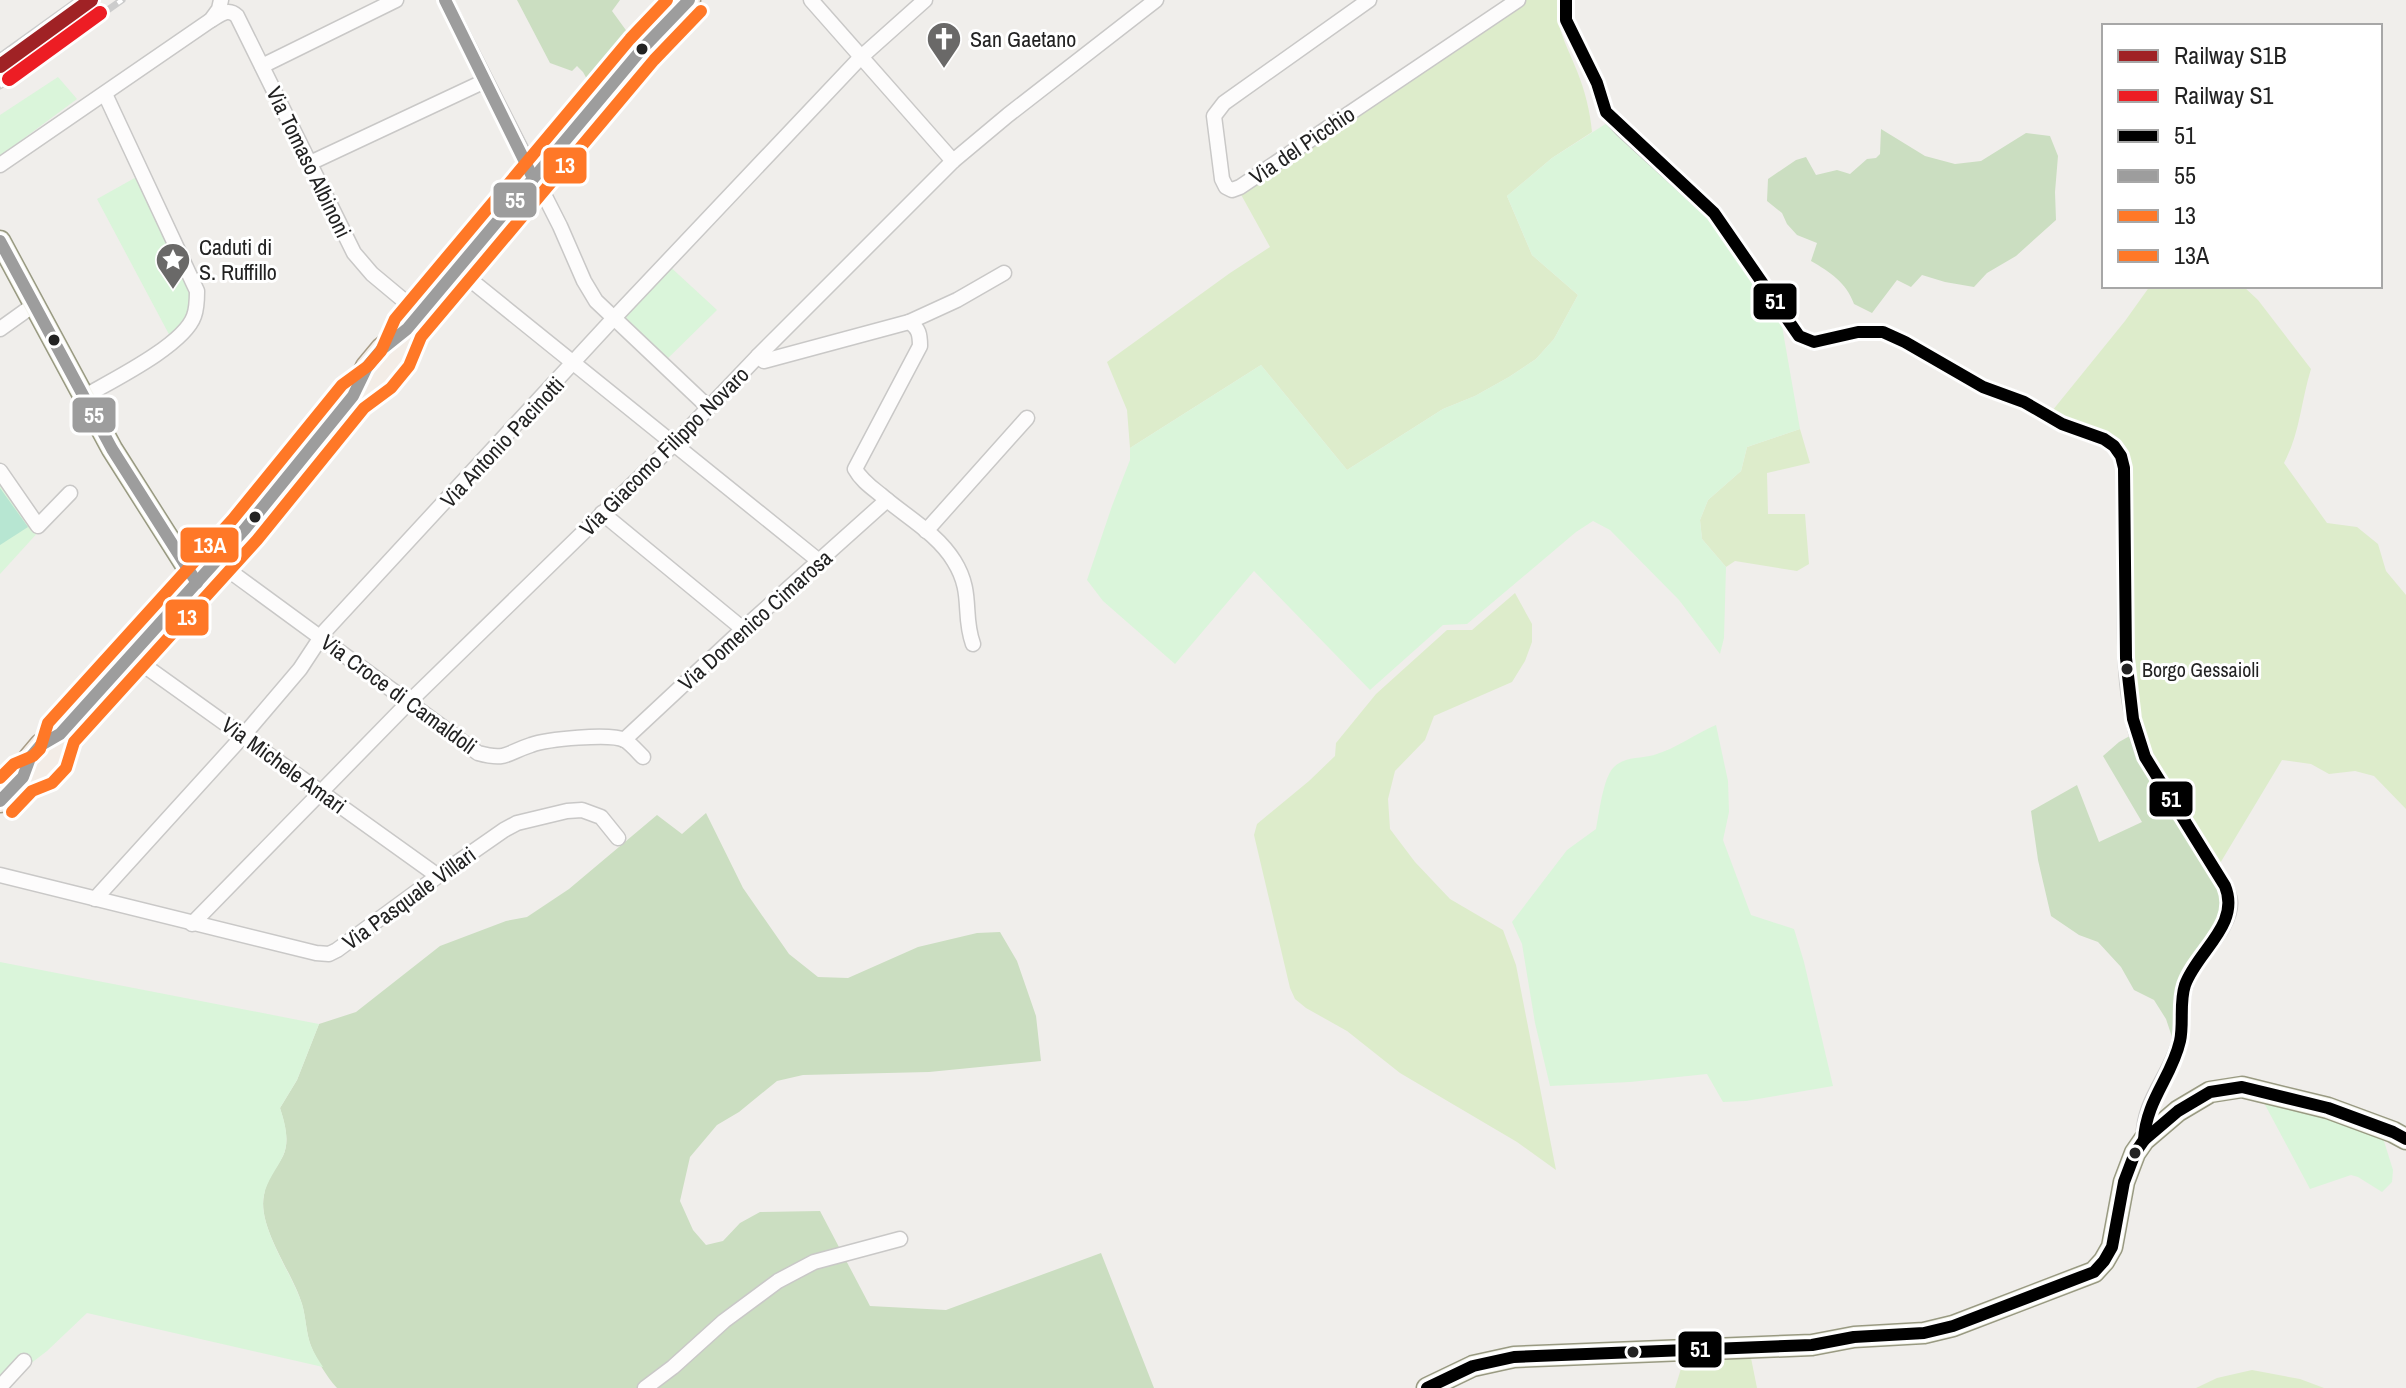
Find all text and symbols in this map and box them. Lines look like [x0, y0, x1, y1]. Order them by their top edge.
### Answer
church icon: San Gaetano [925, 20, 963, 70]
place label: San Gaetano [970, 24, 1076, 54]
legend [2102, 24, 2382, 288]
text: Railway S1B [2174, 39, 2287, 71]
unlabelled marker [634, 41, 650, 57]
text: Railway S1 [2174, 79, 2274, 111]
street label: Via Tomaso Albinoni [259, 81, 359, 243]
street label: Via del Picchio [1243, 99, 1361, 191]
text: 51 [2174, 119, 2196, 151]
line badge: 13 [542, 146, 588, 185]
text: 13 [555, 150, 575, 180]
text: 55 [2174, 159, 2196, 191]
line badge: 55 [492, 181, 538, 219]
text: 55 [505, 185, 525, 215]
text: 13 [2174, 199, 2196, 231]
place label: Caduti di S. Ruffillo [199, 232, 277, 287]
text: 13A [2174, 239, 2210, 271]
place icon: Caduti di S. Ruffillo [154, 241, 192, 291]
line badge: 51 [1752, 282, 1798, 321]
text: 51 [1765, 286, 1786, 316]
unlabelled marker [46, 332, 62, 348]
street label: Via Giacomo Filippo Novaro [573, 360, 755, 542]
street label: Via Antonio Pacinotti [433, 370, 571, 514]
line badge: 55 [71, 396, 117, 434]
text: 55 [84, 400, 104, 430]
unlabelled marker [247, 509, 263, 525]
line badge: 13A [179, 526, 240, 564]
text: 13A [193, 530, 227, 560]
street label: Via Domenico Cimarosa [672, 543, 838, 697]
line badge: 13 [164, 598, 210, 637]
text: 13 [177, 602, 197, 632]
street label: Via Croce di Camaldoli [315, 627, 483, 761]
place label: Borgo Gessaioli [2142, 656, 2260, 683]
marker: Borgo Gessaioli [2119, 661, 2135, 677]
street label: Via Michele Amari [216, 710, 352, 820]
line badge: 51 [2148, 780, 2194, 818]
text: 51 [2161, 784, 2182, 814]
street label: Via Pasquale Villari [336, 839, 482, 957]
unlabelled marker [2127, 1145, 2143, 1161]
line badge: 51 [1677, 1330, 1723, 1369]
text: 51 [1690, 1334, 1711, 1364]
unlabelled marker [1625, 1344, 1641, 1360]

